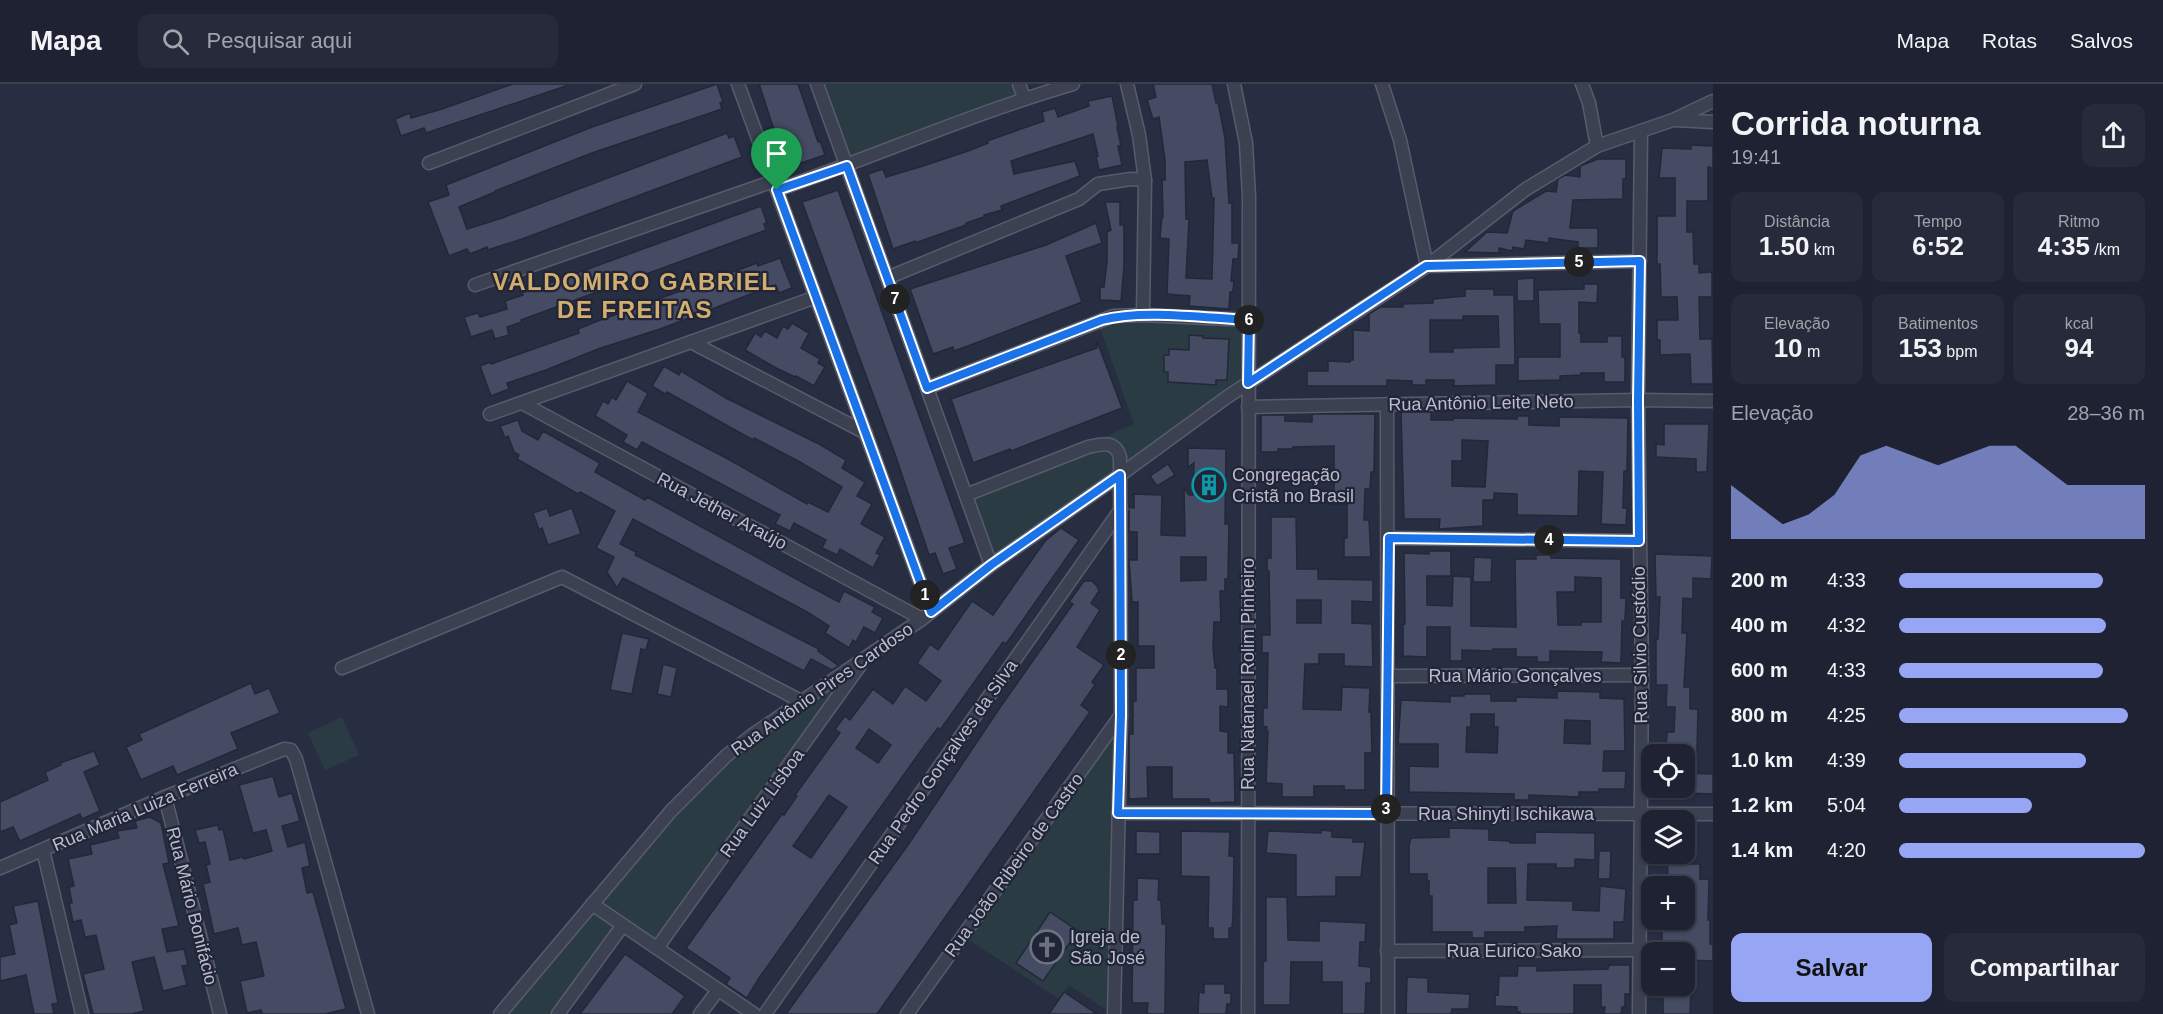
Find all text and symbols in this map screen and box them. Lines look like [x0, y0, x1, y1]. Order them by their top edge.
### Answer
search box [138, 14, 558, 68]
text: Mapa [30, 25, 102, 56]
icon: search [159, 25, 192, 58]
text: Pesquisar aqui [207, 28, 352, 53]
text: Mapa [1897, 29, 1949, 52]
text: Rotas [1982, 29, 2037, 52]
text: Salvos [2070, 29, 2133, 52]
button: share [2082, 104, 2145, 167]
text: Corrida noturna [1731, 105, 1980, 142]
pin [751, 128, 802, 190]
icon: arrive [760, 137, 793, 170]
text: 19:41 [1731, 146, 1781, 168]
text: Distância [1764, 213, 1830, 230]
text: Tempo [1914, 213, 1962, 230]
text: Ritmo [2058, 213, 2100, 230]
text: 1.50 [1759, 231, 1809, 261]
text: 6:52 [1912, 231, 1964, 261]
text: 4:35 [2038, 231, 2090, 261]
text: km [1809, 241, 1835, 258]
text: /km [2090, 241, 2120, 258]
pin: 5 [1564, 247, 1594, 277]
text: 5 [1575, 253, 1583, 270]
district label: VALDOMIRO GABRIEL DE FREITAS [492, 268, 778, 323]
pin: 7 [880, 284, 910, 314]
text: 7 [891, 290, 899, 307]
pin: 6 [1234, 305, 1264, 335]
text: 6 [1245, 311, 1253, 328]
text: Elevação [1764, 315, 1830, 332]
text: Batimentos [1898, 315, 1978, 332]
text: kcal [2065, 315, 2093, 332]
text: 10 [1774, 333, 1803, 363]
text: 153 [1899, 333, 1942, 363]
text: 94 [2065, 333, 2093, 363]
text: m [1803, 343, 1820, 360]
text: bpm [1942, 343, 1977, 360]
street label: Rua Antônio Leite Neto [1388, 391, 1574, 415]
text: Elevação [1731, 402, 1813, 424]
text: 28–36 m [2067, 402, 2145, 424]
place label: Congregação Cristã no Brasil [1232, 465, 1354, 506]
building icon: Congregação Cristã no Brasil [1191, 467, 1227, 503]
street label: Rua Jether Araújo [654, 468, 790, 554]
pin: 4 [1534, 525, 1564, 555]
text: 4 [1545, 531, 1553, 548]
street label: Rua Natanael Rolim Pinheiro [1238, 558, 1258, 790]
street label: Rua Silvio Custódio [1629, 566, 1651, 724]
text: 200 m [1731, 569, 1788, 591]
text: 4:33 [1827, 569, 1866, 591]
pin: 1 [910, 580, 940, 610]
text: 1 [921, 586, 929, 603]
text: 400 m [1731, 614, 1788, 636]
text: 4:32 [1827, 614, 1866, 636]
street label: Rua Antônio Pires Cardoso [727, 619, 917, 759]
pin: 2 [1106, 640, 1136, 670]
text: 2 [1117, 646, 1125, 663]
street label: Rua Pedro Gonçalves da Silva [865, 655, 1022, 868]
text: 600 m [1731, 659, 1788, 681]
text: 4:33 [1827, 659, 1866, 681]
street label: Rua Mário Gonçalves [1428, 666, 1602, 686]
text: 800 m [1731, 704, 1788, 726]
text: 4:25 [1827, 704, 1866, 726]
street label: Rua Luiz Lisboa [716, 744, 809, 861]
map controls [1641, 744, 1695, 996]
button: locate [1641, 744, 1695, 798]
text: 1.0 km [1731, 749, 1793, 771]
text: 4:39 [1827, 749, 1866, 771]
street label: Rua Maria Luiza Ferreira [49, 759, 241, 855]
street label: Rua João Ribeiro de Castro [941, 769, 1087, 961]
pin: 3 [1371, 794, 1401, 824]
text: 1.2 km [1731, 794, 1793, 816]
text: 5:04 [1827, 794, 1866, 816]
text: 3 [1382, 800, 1390, 817]
street label: Rua Shinyti Ischikawa [1418, 804, 1595, 824]
button: layers [1641, 810, 1695, 864]
street label: Rua Mário Bonifácio [163, 825, 221, 987]
text: 1.4 km [1731, 839, 1793, 861]
text: 4:20 [1827, 839, 1866, 861]
button: + [1641, 876, 1695, 930]
place label: Igreja de São José [1070, 927, 1145, 968]
church icon: Igreja de São José [1029, 929, 1065, 965]
button: Salvar [1731, 933, 1932, 1002]
button: Compartilhar [1944, 933, 2145, 1002]
street label: Rua Eurico Sako [1446, 941, 1582, 961]
button: − [1641, 942, 1695, 996]

